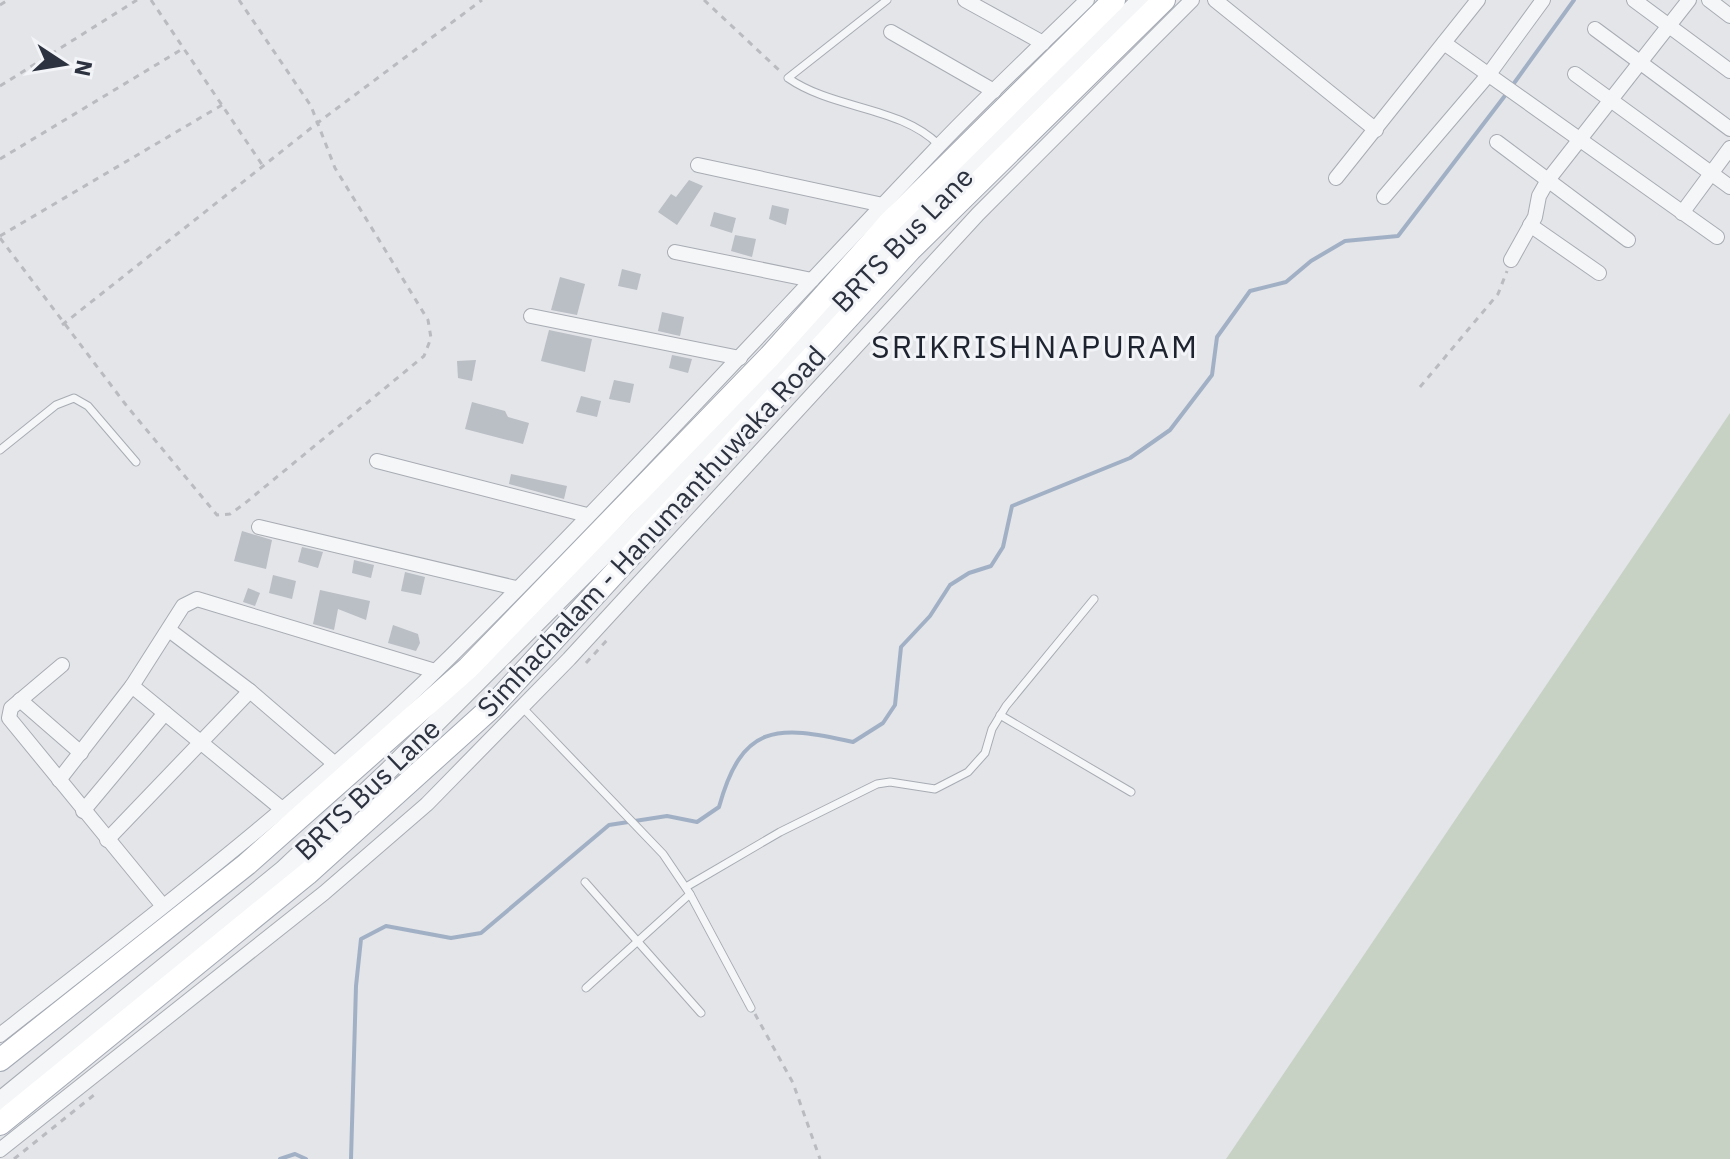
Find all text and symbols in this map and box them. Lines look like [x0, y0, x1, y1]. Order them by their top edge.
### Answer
north arrow [24, 24, 104, 104]
text: N [68, 57, 100, 79]
street label: BRTS Bus Lane [823, 158, 981, 320]
district label: SRIKRISHNAPURAM [871, 325, 1199, 367]
street label: Simhachalam - Hanumanthuwaka Road [469, 337, 833, 725]
street label: BRTS Bus Lane [286, 710, 448, 868]

